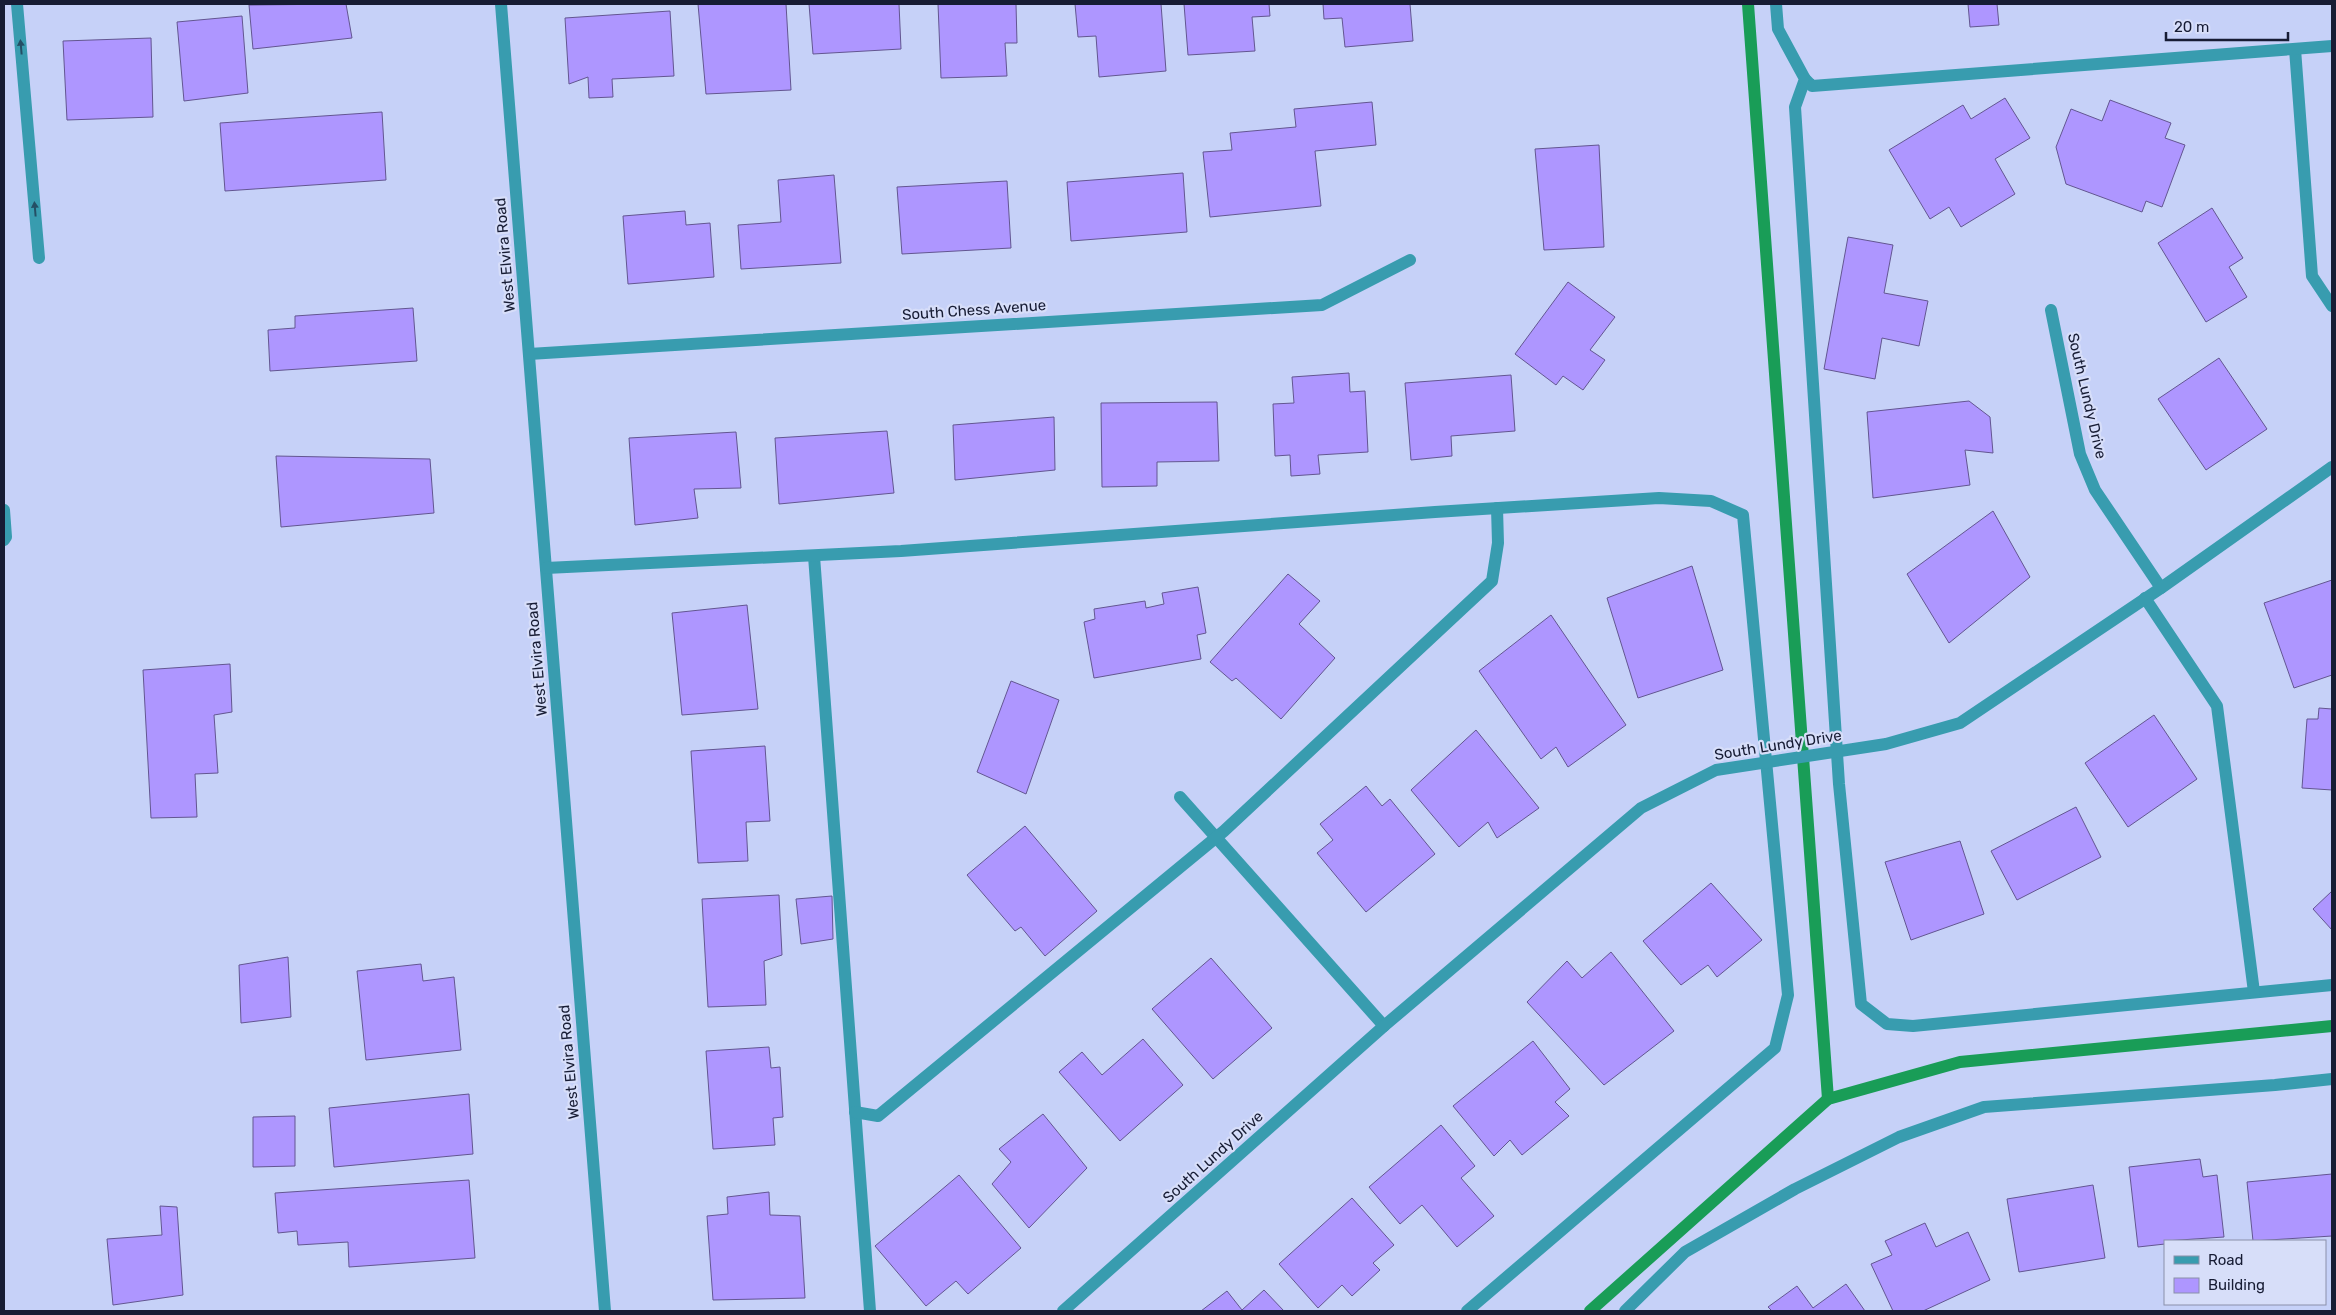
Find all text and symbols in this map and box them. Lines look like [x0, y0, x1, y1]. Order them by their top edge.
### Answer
scale bar [2166, 10, 2288, 42]
text: 20 m [2174, 18, 2209, 36]
one-way arrow [17, 39, 25, 55]
street label: West Elvira Road [491, 197, 519, 313]
one-way arrow [31, 201, 39, 217]
street label: South Chess Avenue [901, 296, 1047, 324]
street label: South Lundy Drive [2064, 331, 2110, 461]
street label: West Elvira Road [523, 601, 551, 717]
street label: South Lundy Drive [1713, 726, 1843, 764]
street label: West Elvira Road [555, 1004, 583, 1120]
street label: South Lundy Drive [1159, 1107, 1267, 1207]
legend [2164, 1240, 2326, 1305]
text: Road [2208, 1251, 2244, 1269]
text: Building [2208, 1276, 2265, 1294]

